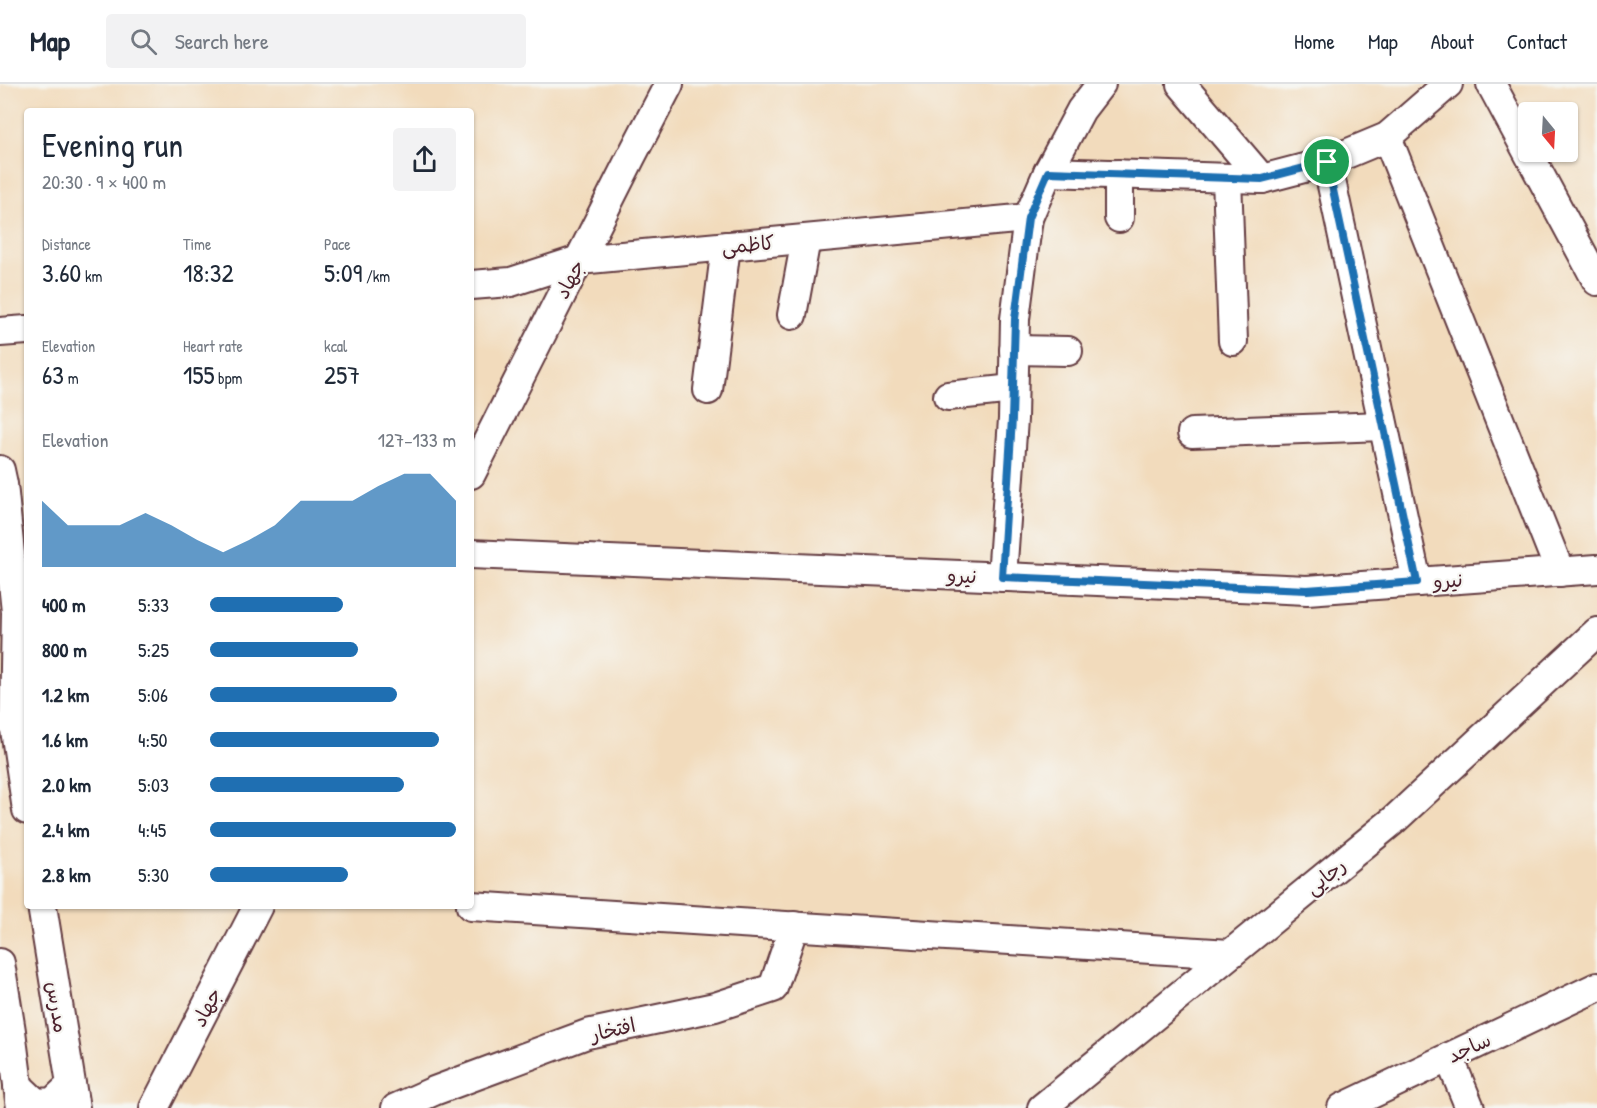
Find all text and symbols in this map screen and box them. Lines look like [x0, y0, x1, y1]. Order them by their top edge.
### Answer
search box [106, 14, 526, 68]
text: Map [30, 22, 70, 60]
icon: search [127, 25, 160, 58]
text: Search here [175, 26, 269, 56]
text: Home [1294, 27, 1335, 56]
text: Map [1368, 27, 1398, 56]
text: About [1431, 27, 1474, 56]
text: Contact [1507, 27, 1567, 56]
north arrow [1518, 102, 1578, 162]
map controls [1518, 102, 1578, 162]
text: Evening run [42, 123, 183, 167]
button: share [393, 128, 456, 191]
pin [1301, 136, 1352, 187]
icon: arrive [1310, 145, 1343, 178]
text: 20:30 · 9 × 400 m [42, 168, 166, 195]
street label: کاظمی [720, 228, 776, 260]
text: Distance [42, 233, 91, 255]
text: Time [183, 233, 211, 255]
text: Pace [324, 233, 351, 255]
text: 3.60 [42, 255, 81, 290]
text: 18:32 [183, 255, 234, 290]
text: 5:09 [324, 255, 362, 290]
street label: جهاد [548, 255, 590, 303]
text: km [81, 265, 102, 287]
text: /km [362, 265, 390, 287]
text: Elevation [42, 335, 95, 357]
text: Heart rate [183, 335, 243, 357]
text: kcal [324, 335, 347, 357]
text: 63 [42, 357, 64, 392]
text: 155 [183, 357, 214, 392]
text: 257 [324, 357, 360, 392]
text: m [64, 367, 79, 389]
text: bpm [214, 367, 242, 389]
text: Elevation [42, 426, 108, 453]
text: 127–133 m [378, 426, 456, 453]
street label: نیرو [945, 561, 977, 589]
street label: نیرو [1430, 566, 1464, 595]
text: 400 m [42, 591, 86, 618]
text: 5:33 [138, 591, 169, 618]
text: 800 m [42, 636, 87, 663]
text: 5:25 [138, 636, 169, 663]
text: 1.2 km [42, 681, 89, 708]
text: 5:06 [138, 681, 168, 708]
text: 1.6 km [42, 726, 88, 753]
text: 4:50 [138, 726, 168, 753]
text: 2.0 km [42, 771, 91, 798]
text: 5:03 [138, 771, 169, 798]
text: 2.4 km [42, 816, 90, 843]
text: 4:45 [138, 816, 166, 843]
street label: رجایی [1299, 851, 1351, 901]
text: 2.8 km [42, 861, 91, 888]
text: 5:30 [138, 861, 169, 888]
street label: مدرس [41, 979, 75, 1035]
street label: جهاد [185, 983, 227, 1031]
street label: افتخار [586, 1011, 638, 1048]
street label: ساجد [1443, 1025, 1495, 1069]

